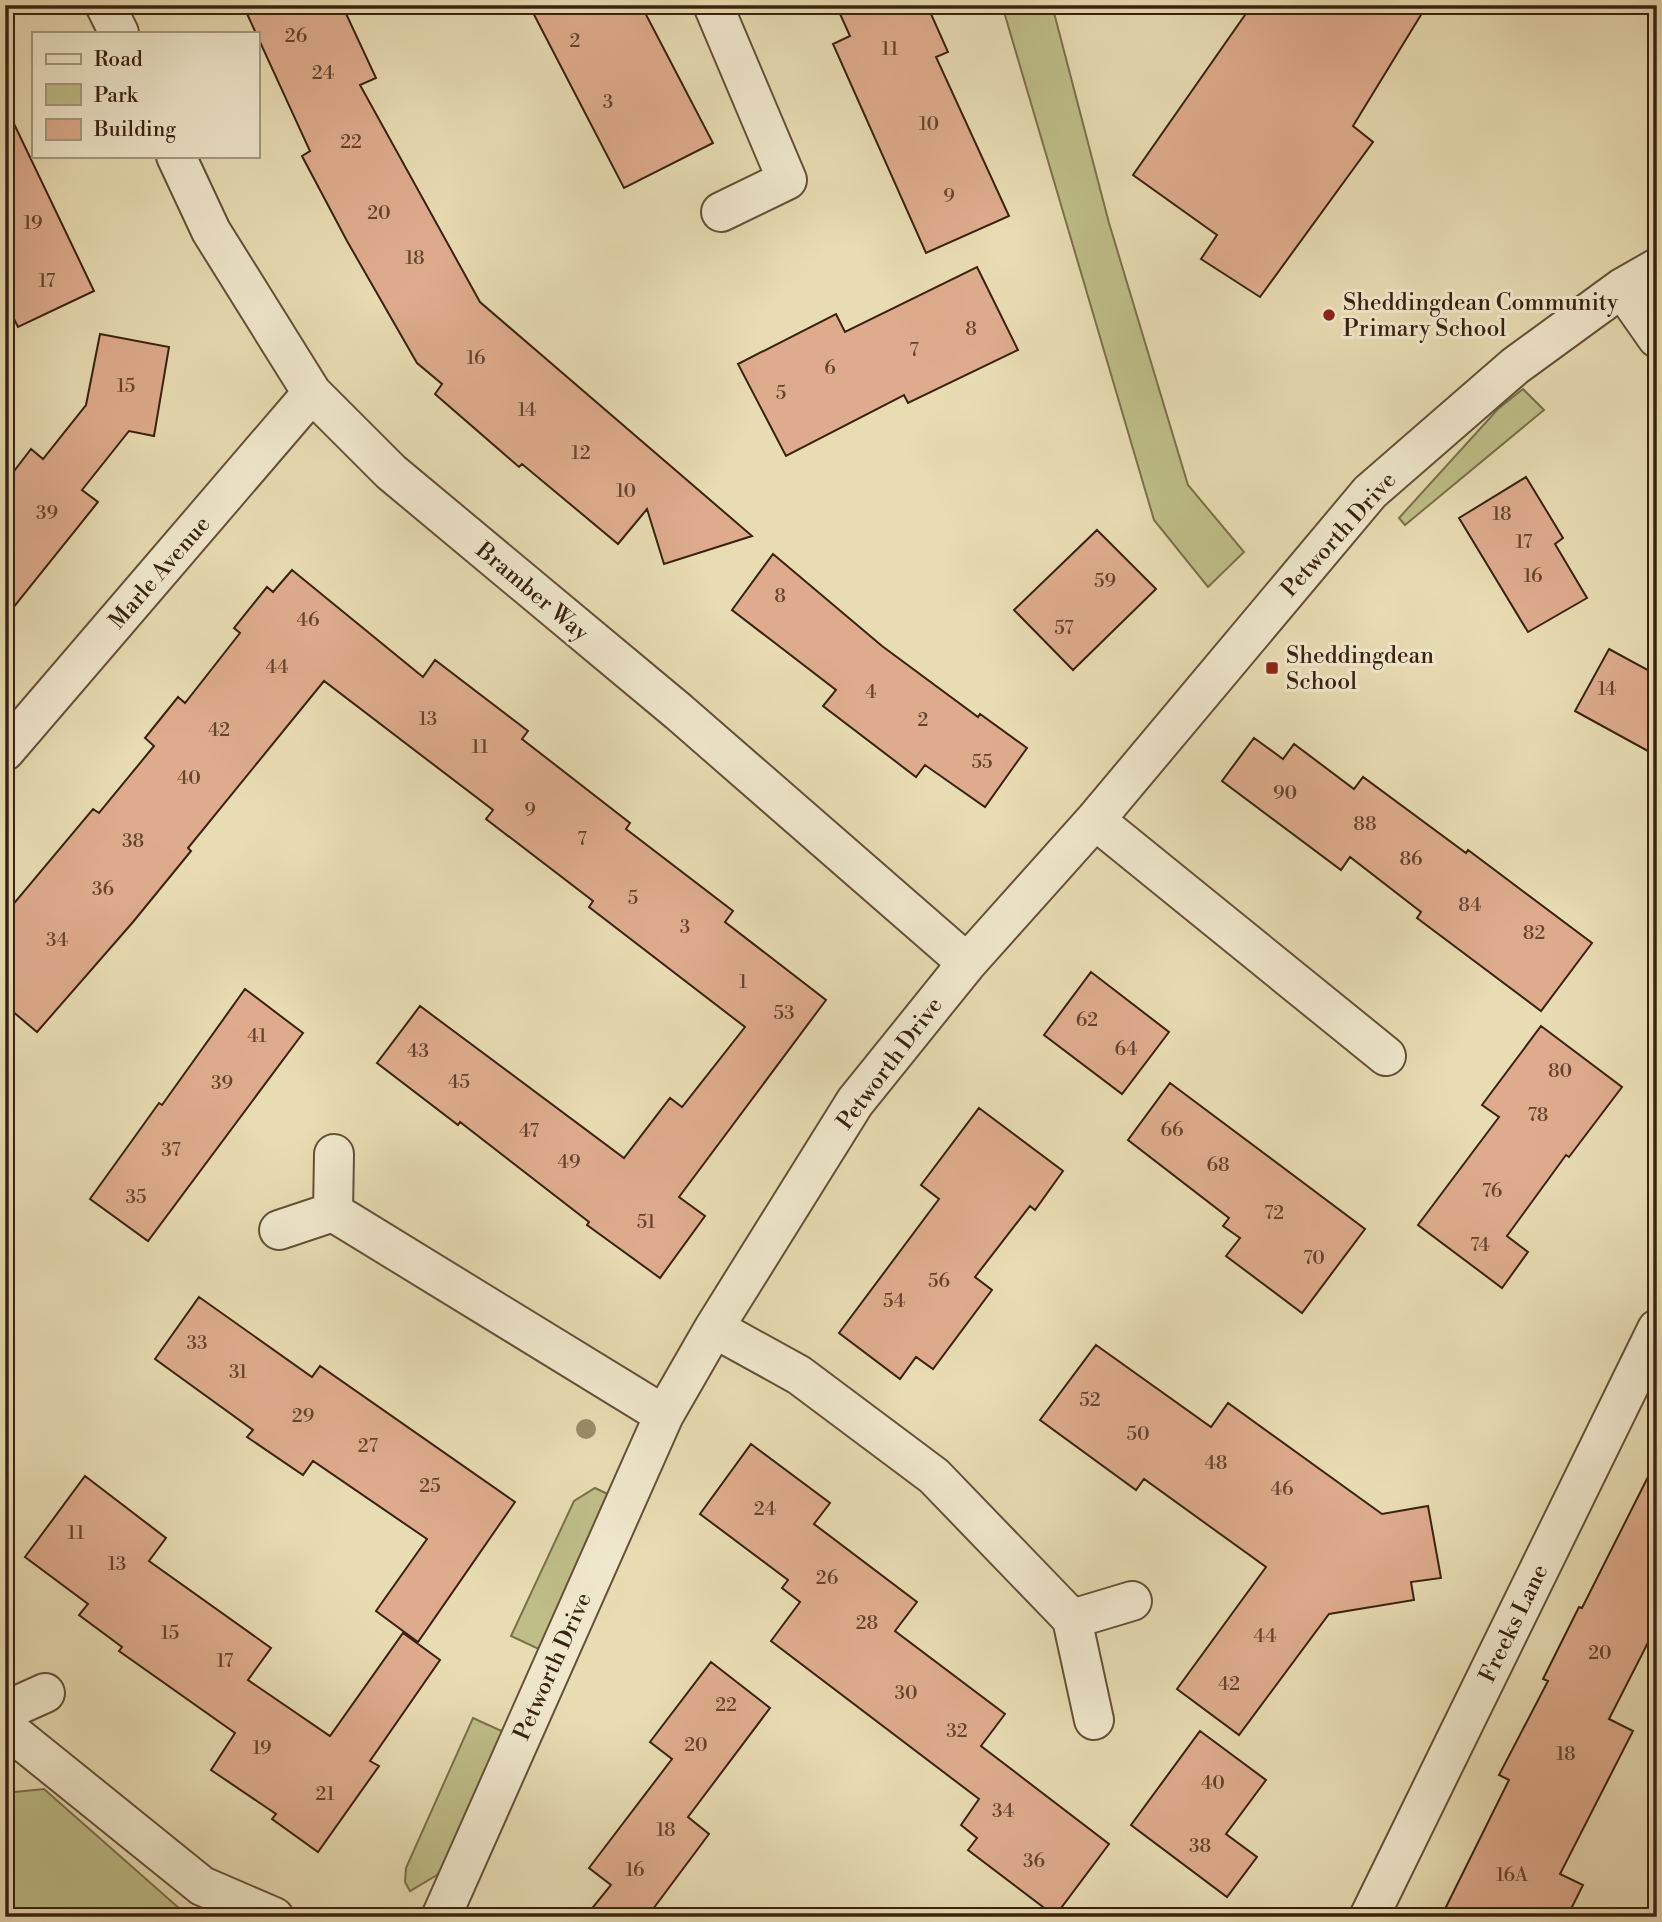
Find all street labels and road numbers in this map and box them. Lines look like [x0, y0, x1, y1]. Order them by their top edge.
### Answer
street label: Petworth Drive [1275, 466, 1402, 603]
street label: Marle Avenue [103, 510, 216, 635]
street label: Bramber Way [469, 536, 595, 648]
street label: Petworth Drive [831, 992, 949, 1135]
street label: Freeks Lane [1473, 1560, 1554, 1687]
street label: Petworth Drive [508, 1588, 598, 1745]

